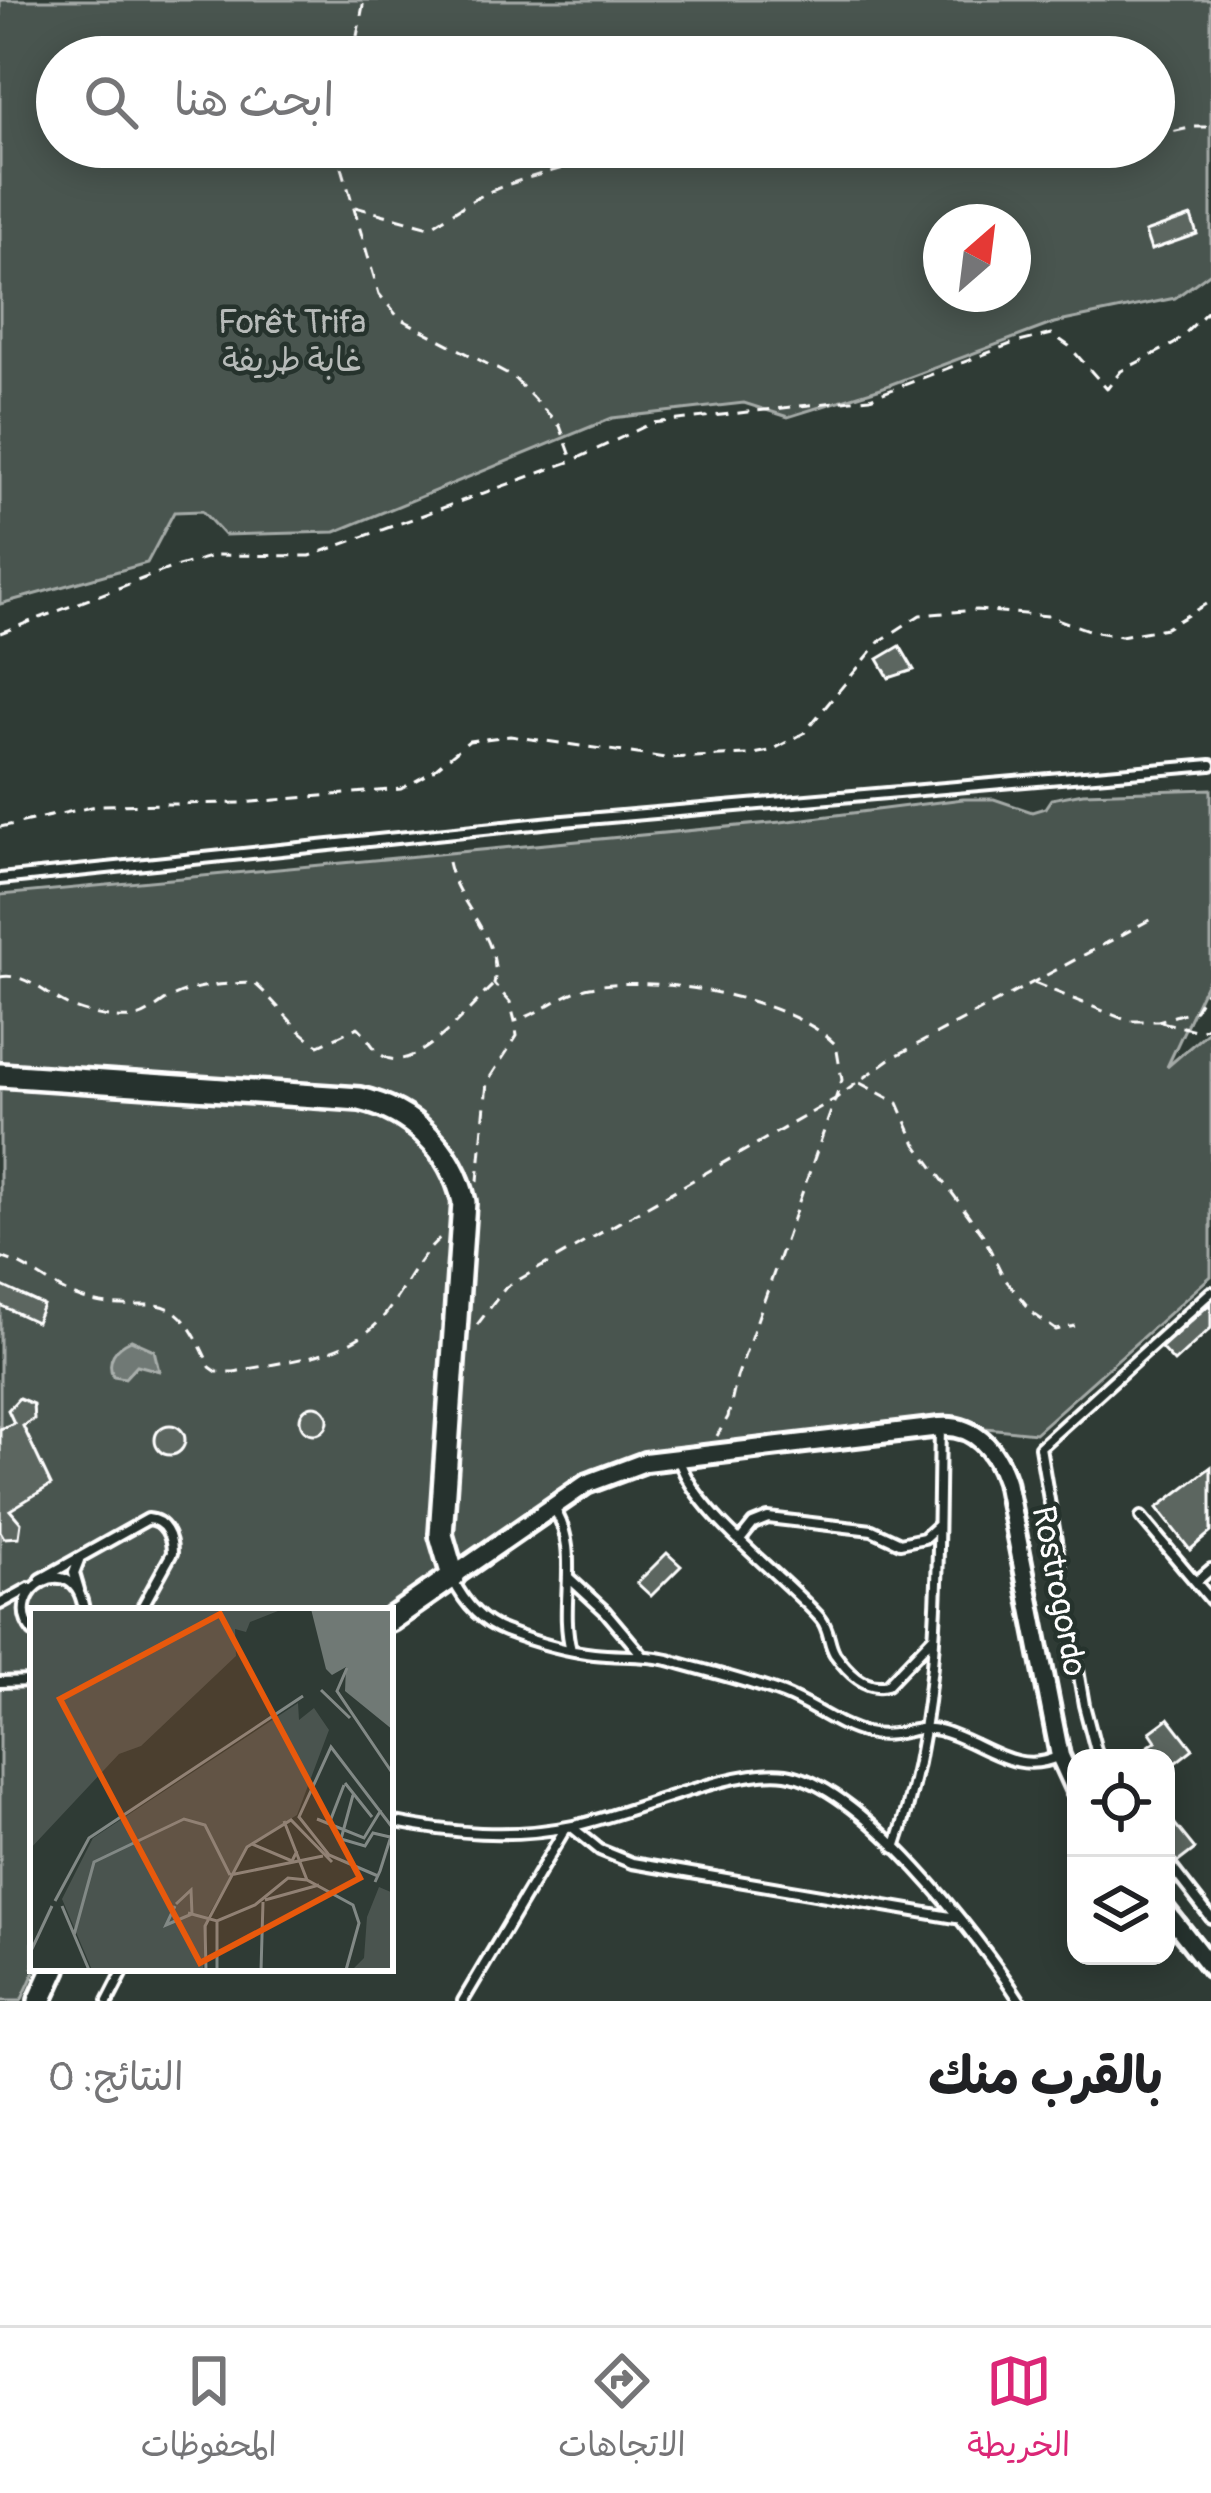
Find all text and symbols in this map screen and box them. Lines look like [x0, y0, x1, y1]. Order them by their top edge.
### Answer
search box [36, 36, 1175, 168]
icon: search [78, 69, 144, 135]
text: ابحث هنا [174, 73, 334, 129]
north arrow [923, 204, 1031, 312]
park label: Forêt Trifa غابة طريفة [218, 302, 366, 381]
street label: Rostrogordo [1022, 1502, 1096, 1680]
inset map [30, 1608, 393, 1971]
map controls [1067, 1749, 1175, 1965]
button: locate [1067, 1749, 1175, 1857]
button: layers [1067, 1857, 1175, 1965]
text: بالقرب منك [928, 2045, 1163, 2109]
text: النتائج: 0 [48, 2053, 184, 2102]
tab: المحفوظات [141, 2348, 277, 2474]
tab: الاتجاهات [558, 2348, 686, 2474]
tab: الخريطة [967, 2348, 1070, 2474]

